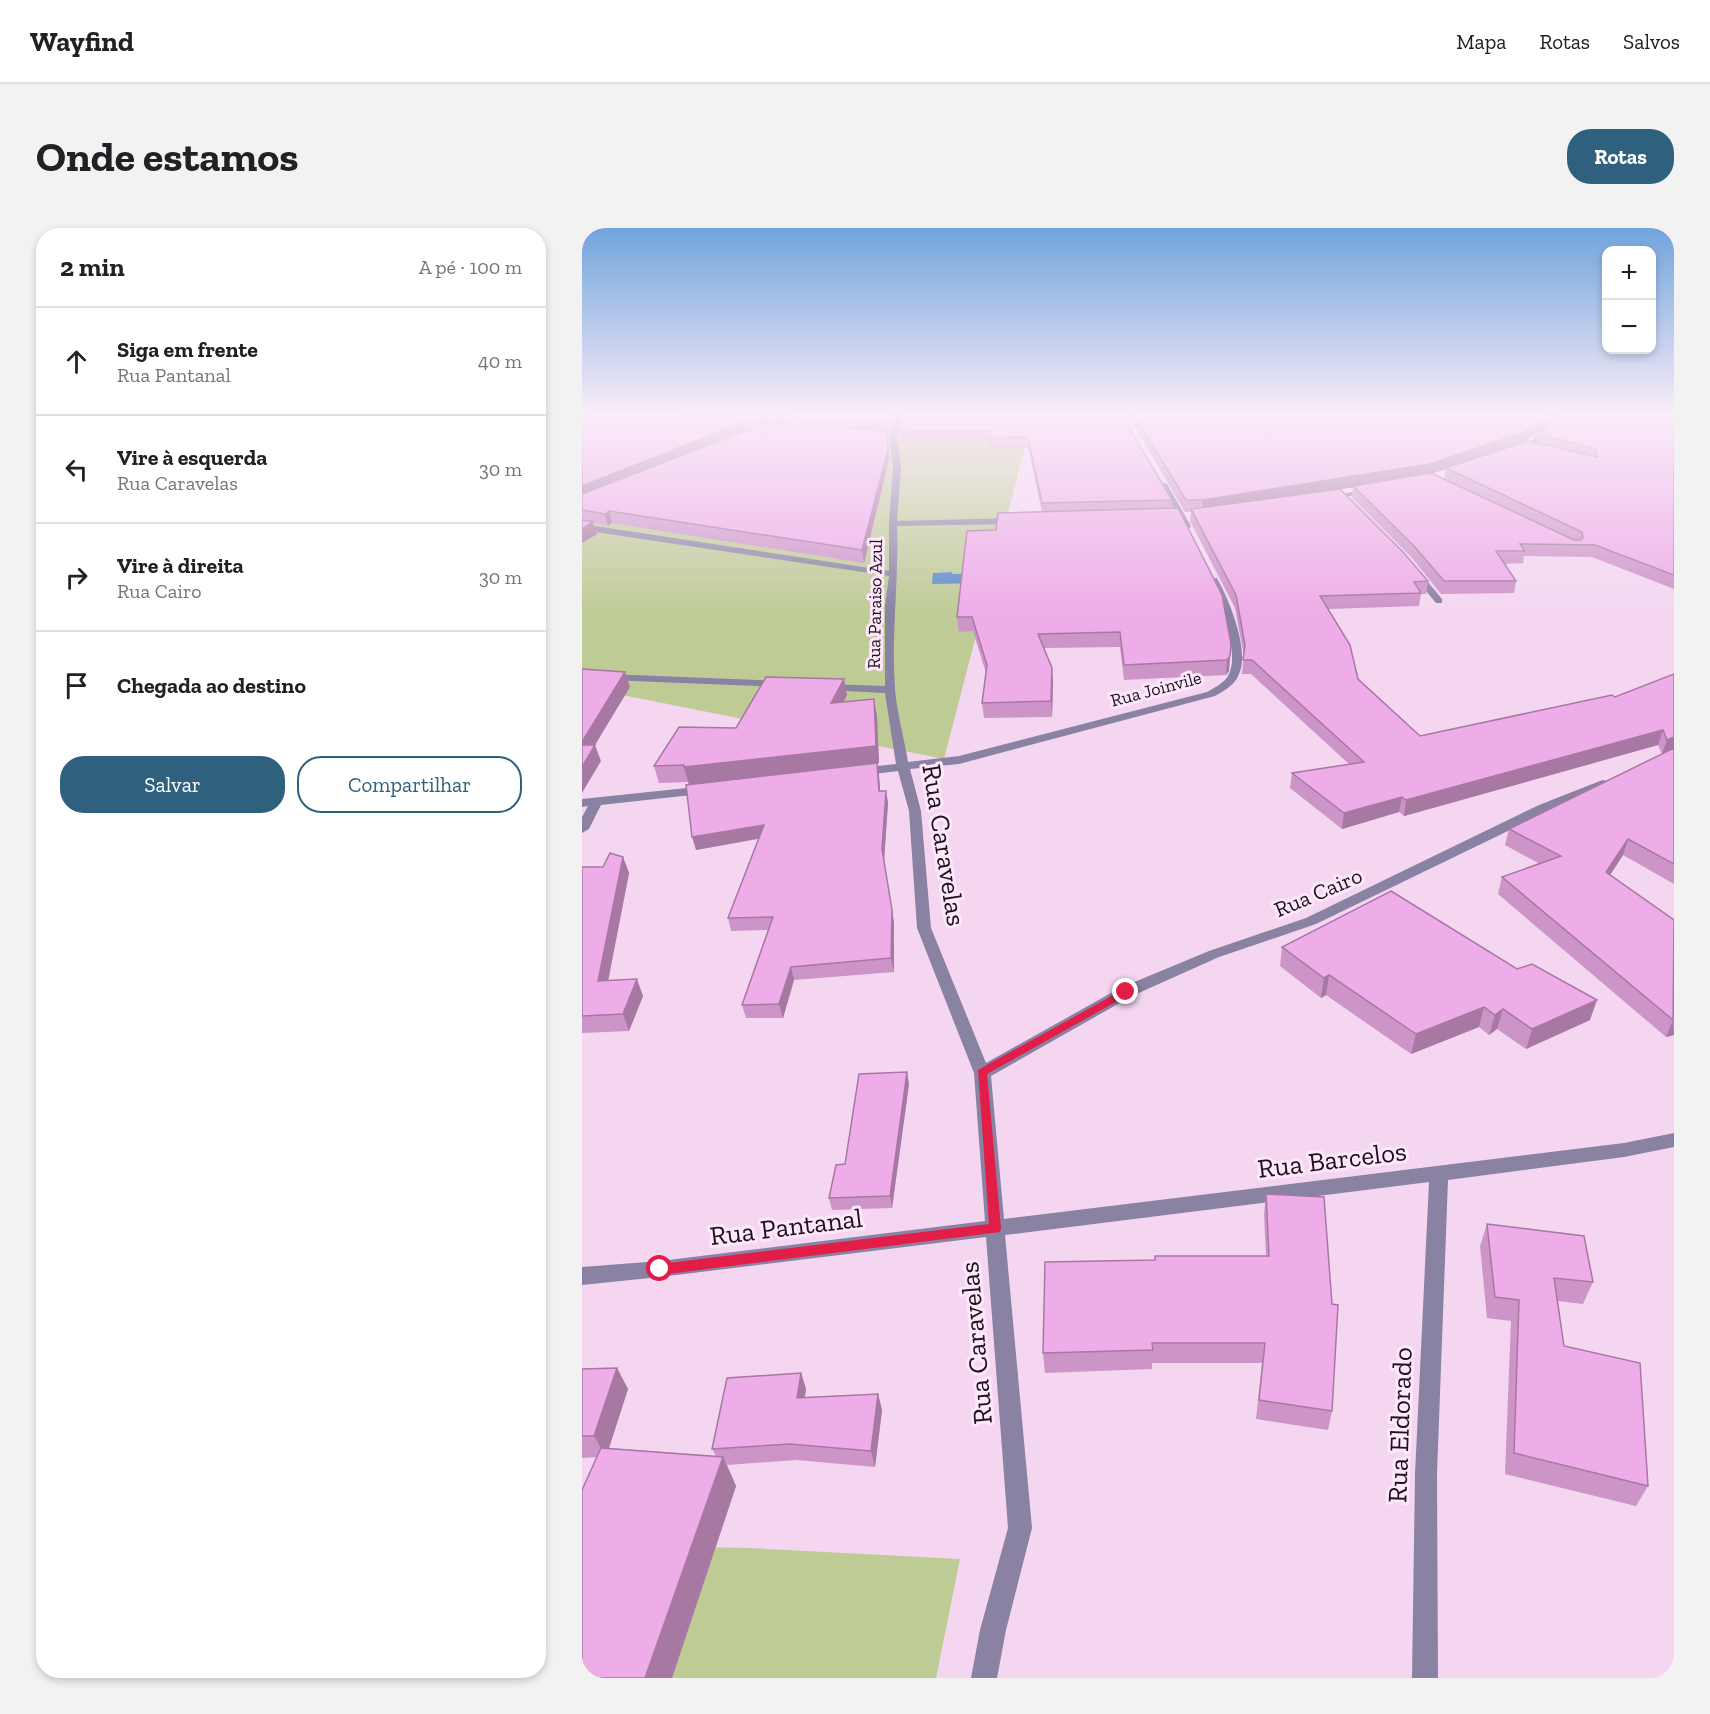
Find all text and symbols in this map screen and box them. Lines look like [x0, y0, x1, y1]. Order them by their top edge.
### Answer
text: Wayfind [30, 25, 134, 58]
text: Mapa [1456, 29, 1506, 54]
text: Rotas [1539, 29, 1590, 54]
text: Salvos [1623, 29, 1680, 54]
button: Rotas [1567, 129, 1674, 184]
text: Onde estamos [36, 131, 298, 182]
map controls [1602, 246, 1656, 354]
button: + [1602, 246, 1656, 300]
text: 2 min [60, 251, 125, 283]
text: A pé · 100 m [419, 255, 522, 279]
button: − [1602, 300, 1656, 354]
text: Siga em frente [117, 336, 258, 363]
icon: ahead [60, 345, 93, 378]
text: 40 m [478, 349, 522, 373]
text: Rua Pantanal [117, 363, 231, 387]
text: Vire à esquerda [117, 444, 267, 471]
icon: left [60, 453, 93, 486]
text: 30 m [479, 457, 522, 481]
text: Rua Caravelas [117, 471, 238, 495]
street label: Rua Paraiso Azul [863, 539, 887, 669]
text: Vire à direita [117, 552, 244, 579]
icon: right [60, 561, 93, 594]
text: 30 m [479, 565, 522, 589]
text: Rua Cairo [117, 579, 202, 603]
street label: Rua Joinvile [1108, 666, 1204, 712]
icon: arrive [60, 669, 93, 702]
text: Chegada ao destino [117, 672, 306, 699]
button: Salvar [60, 756, 285, 813]
button: Compartilhar [297, 756, 522, 813]
street label: Rua Caravelas [915, 762, 973, 928]
street label: Rua Cairo [1270, 862, 1366, 923]
route end [1112, 978, 1138, 1004]
street label: Rua Barcelos [1256, 1135, 1408, 1185]
street label: Rua Pantanal [708, 1202, 864, 1252]
route start [646, 1255, 672, 1281]
street label: Rua Caravelas [953, 1260, 999, 1426]
street label: Rua Eldorado [1381, 1347, 1419, 1503]

